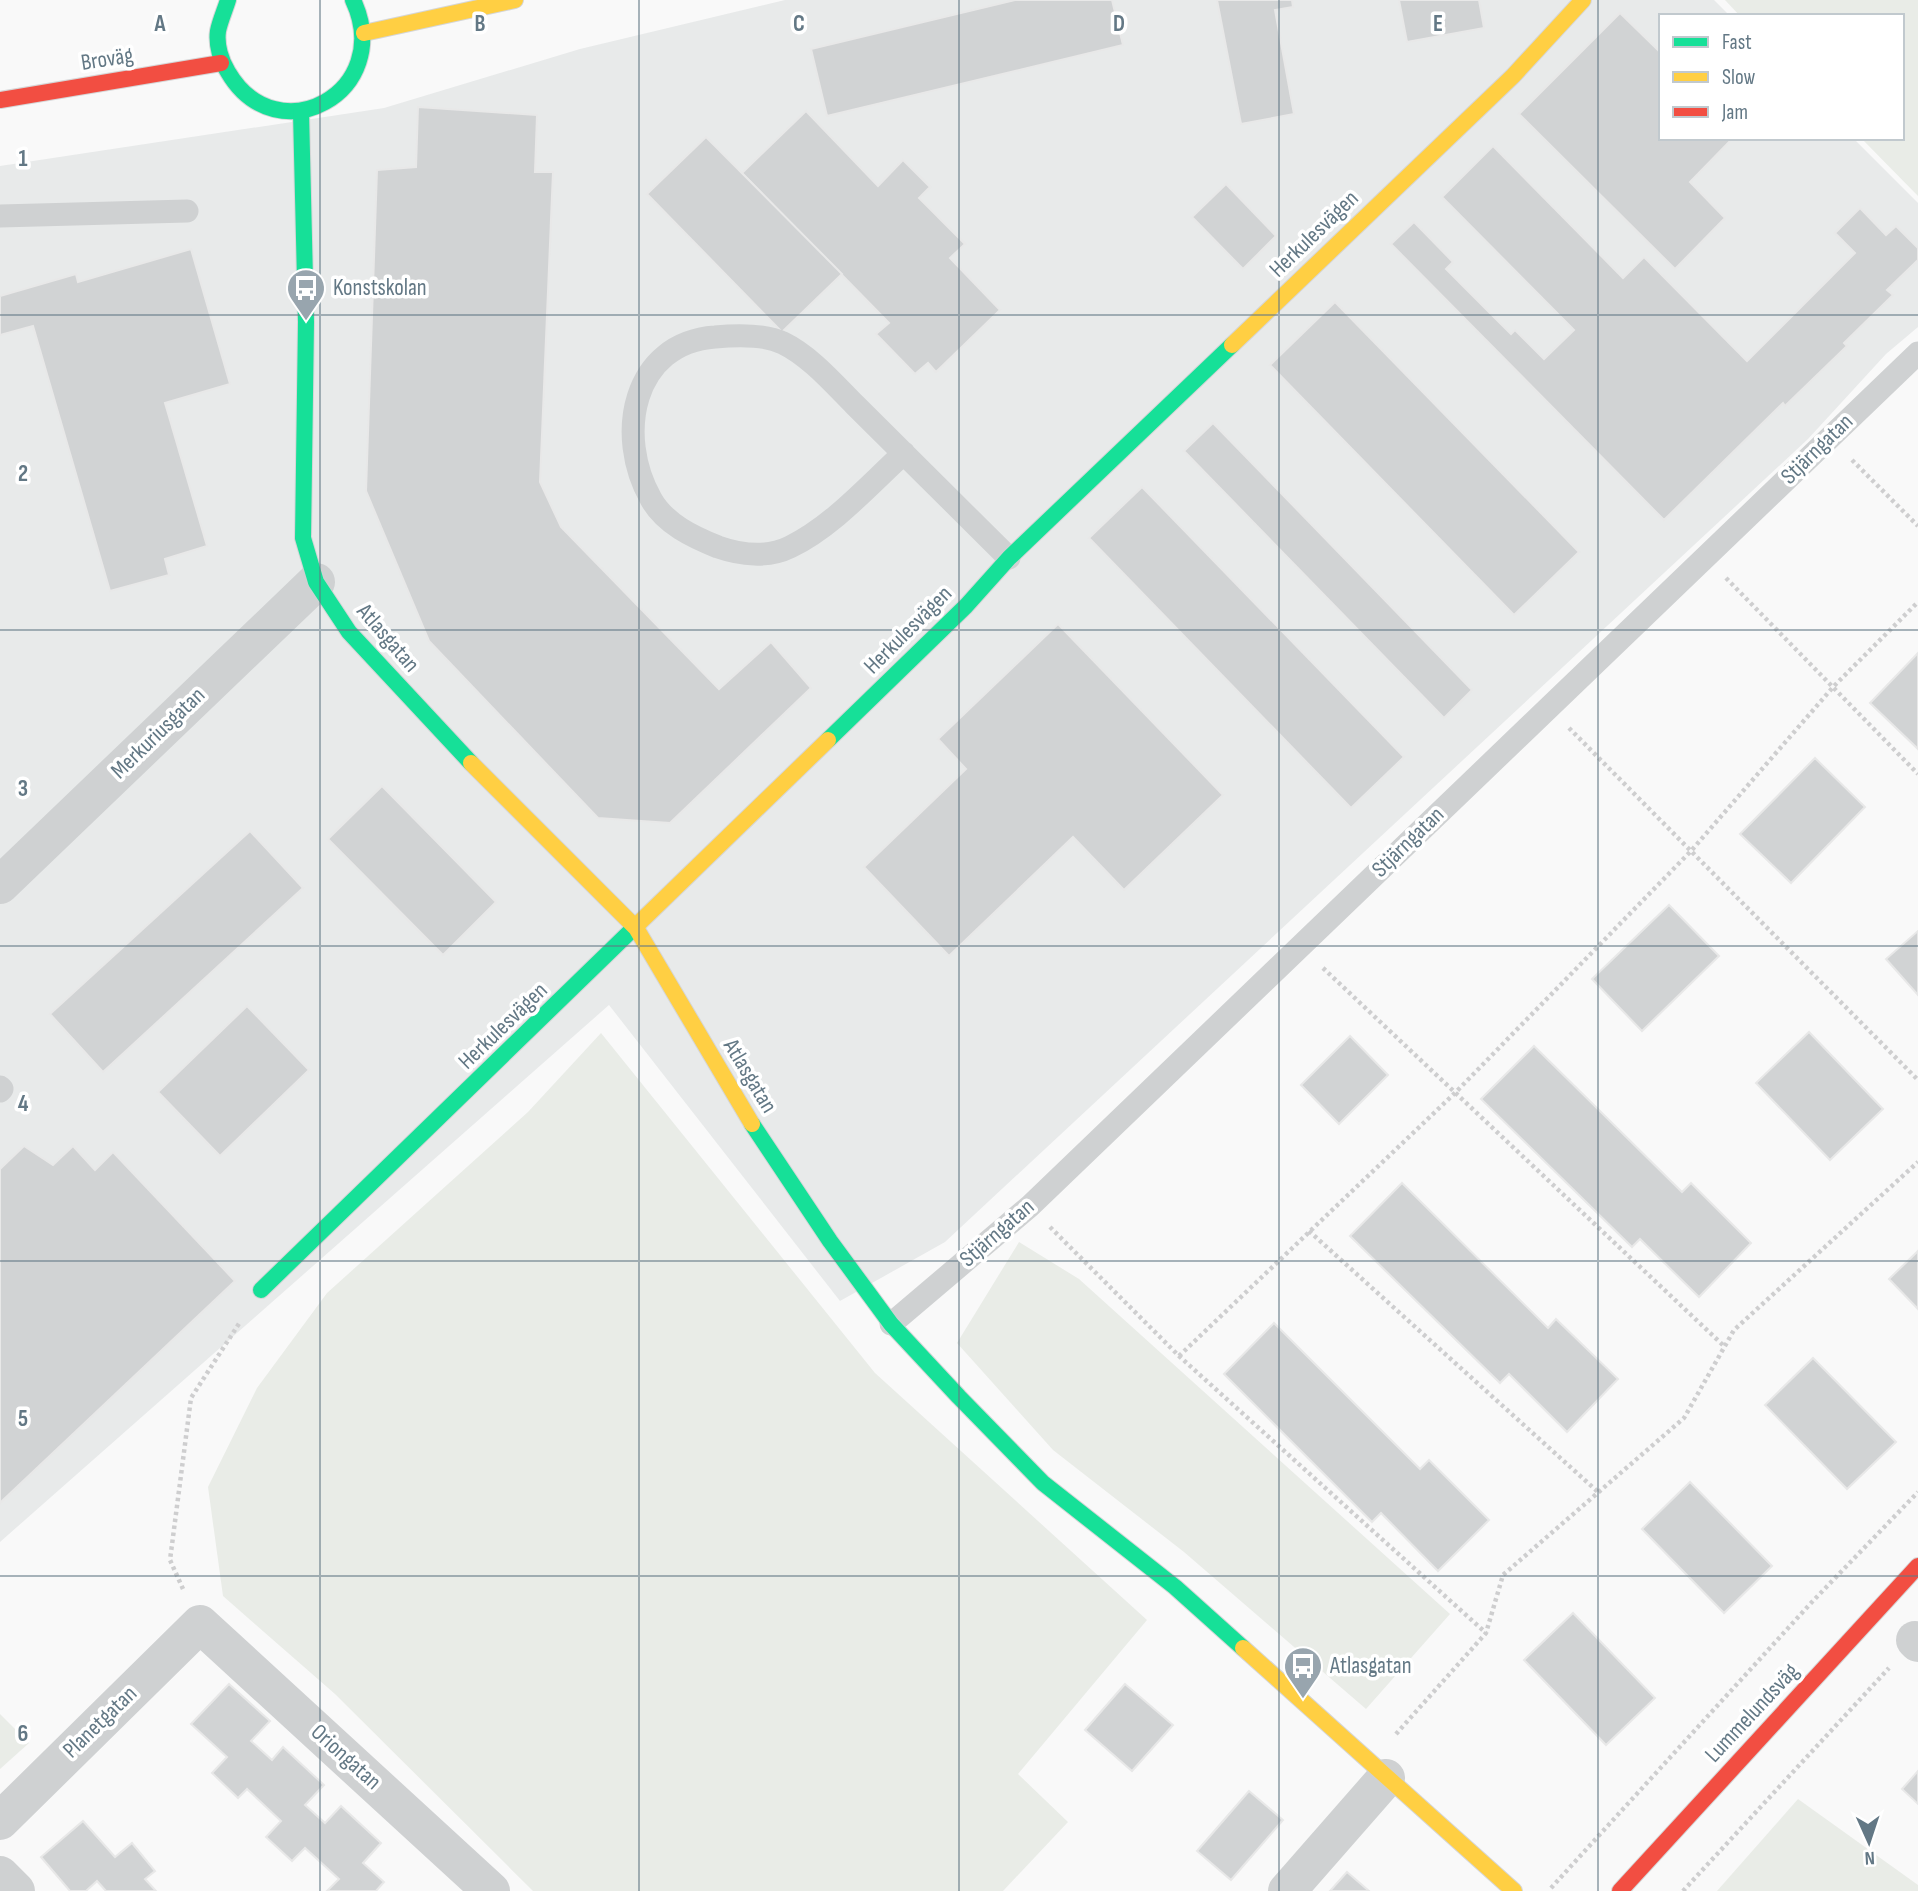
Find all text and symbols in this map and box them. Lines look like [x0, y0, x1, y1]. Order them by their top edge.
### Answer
text: A [154, 10, 167, 38]
text: B [475, 10, 486, 38]
text: C [793, 10, 805, 38]
text: D [1113, 10, 1125, 38]
text: E [1433, 10, 1443, 38]
legend [1659, 14, 1904, 140]
text: Fast [1722, 30, 1752, 55]
street label: Broväg [79, 41, 135, 77]
text: Slow [1722, 65, 1756, 90]
text: Jam [1721, 100, 1748, 125]
text: 1 [18, 145, 28, 173]
street label: Herkulesvägen [1264, 185, 1364, 283]
bus stop icon: Konstskolan [285, 267, 327, 322]
place label: Konstskolan [333, 274, 427, 302]
street label: Stjärngatan [1775, 408, 1859, 490]
text: 2 [18, 460, 28, 488]
street label: Herkulesvägen [858, 580, 958, 680]
street label: Atlasgatan [350, 597, 425, 678]
street label: Merkuriusgatan [105, 681, 211, 785]
text: 3 [18, 775, 28, 803]
street label: Stjärngatan [1366, 801, 1450, 883]
street label: Herkulesvägen [453, 977, 553, 1075]
street label: Atlasgatan [716, 1033, 783, 1118]
text: 4 [18, 1090, 29, 1118]
street label: Stjärngatan [954, 1193, 1040, 1273]
text: 5 [18, 1405, 28, 1433]
bus stop icon: Atlasgatan [1282, 1645, 1324, 1700]
place label: Atlasgatan [1329, 1652, 1412, 1680]
street label: Lummelundsväg [1699, 1658, 1805, 1768]
street label: Planetgatan [57, 1680, 143, 1764]
street label: Oriongatan [305, 1718, 387, 1796]
text: 6 [18, 1720, 28, 1748]
north arrow [1834, 1807, 1904, 1877]
text: N [1864, 1846, 1875, 1869]

